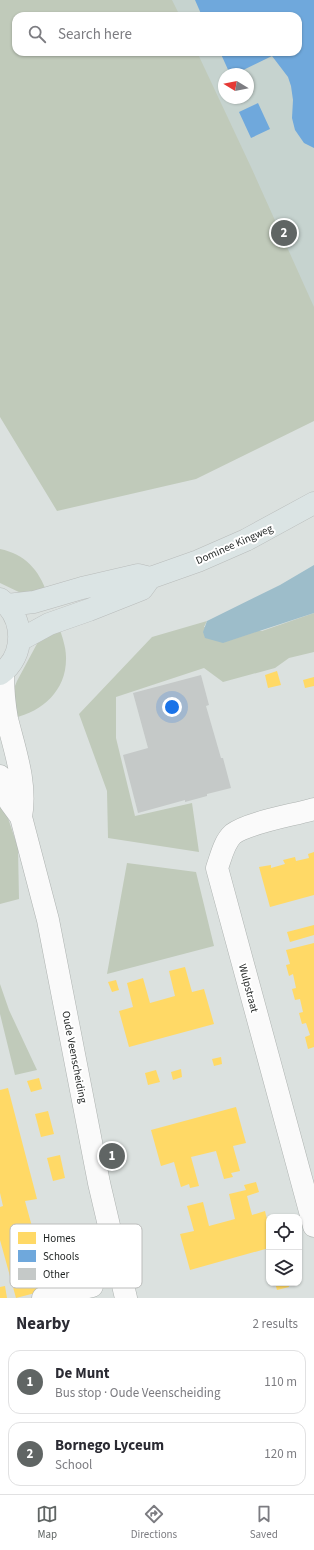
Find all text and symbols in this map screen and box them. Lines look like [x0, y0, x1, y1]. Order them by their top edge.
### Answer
search box [12, 12, 302, 56]
icon: search [26, 23, 48, 45]
text: Search here [58, 24, 132, 45]
north arrow [218, 68, 254, 104]
pin: 2 [271, 218, 297, 248]
street label: Dominee Kingweg [193, 521, 276, 568]
your location [162, 697, 182, 717]
street label: Wulpstraat [235, 962, 262, 1014]
street label: Oude Veenscheiding [58, 1010, 91, 1105]
pin: 1 [99, 1141, 125, 1171]
map controls [266, 1214, 302, 1286]
button: locate [266, 1214, 302, 1250]
legend [10, 1224, 142, 1288]
text: Homes [43, 1231, 76, 1246]
text: Schools [43, 1249, 80, 1264]
button: layers [266, 1250, 302, 1286]
text: Other [43, 1267, 69, 1282]
text: Nearby [16, 1312, 70, 1336]
text: 2 results [253, 1315, 298, 1333]
text: De Munt [55, 1363, 110, 1384]
text: 1 [27, 1373, 33, 1391]
text: 110 m [264, 1373, 297, 1391]
text: Bus stop · Oude Veenscheiding [55, 1384, 221, 1402]
text: Bornego Lyceum [55, 1435, 164, 1456]
text: 2 [27, 1445, 33, 1463]
text: 120 m [264, 1445, 297, 1463]
text: School [55, 1456, 92, 1474]
tab: Map [36, 1503, 58, 1542]
tab: Directions [131, 1503, 177, 1542]
tab: Saved [250, 1503, 278, 1542]

